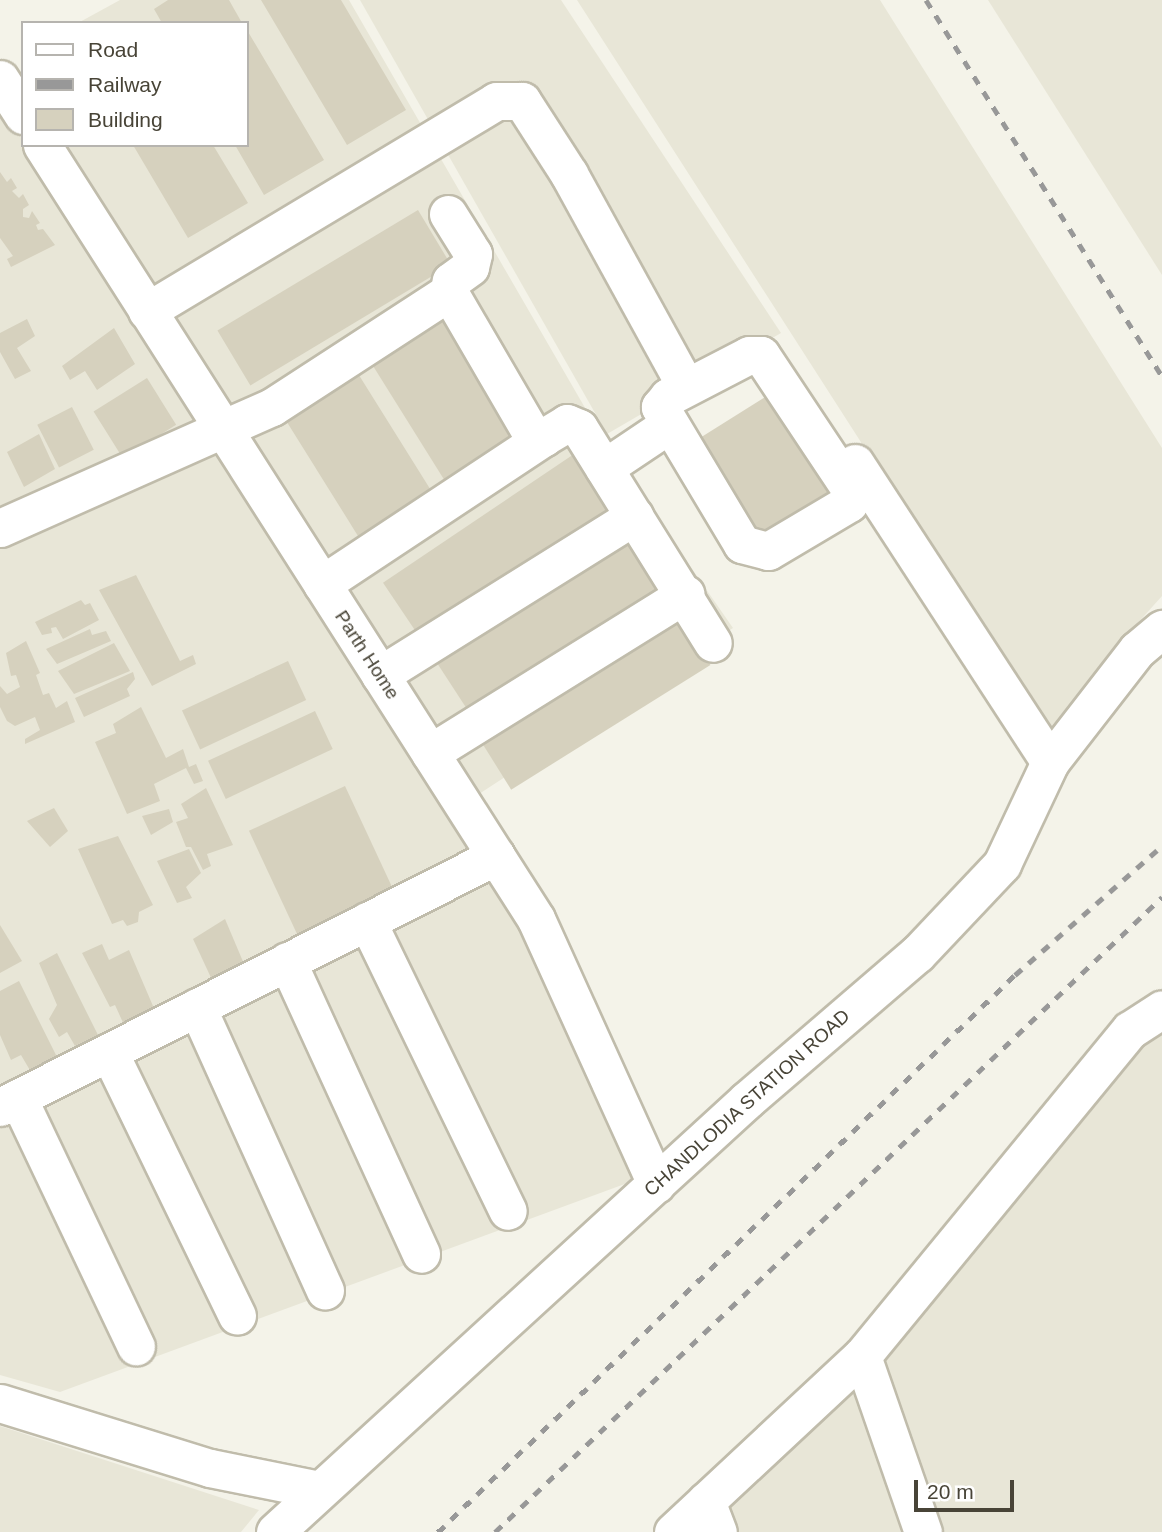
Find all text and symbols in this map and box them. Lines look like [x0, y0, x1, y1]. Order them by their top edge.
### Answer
legend [21, 21, 248, 147]
text: Road [88, 38, 138, 61]
text: Railway [88, 73, 162, 96]
text: Building [88, 108, 163, 131]
street label: Parth Home [330, 606, 404, 704]
street label: CHANDLODIA STATION ROAD [639, 1004, 855, 1202]
scale bar [917, 1466, 1017, 1510]
text: 20 m [927, 1480, 974, 1503]

